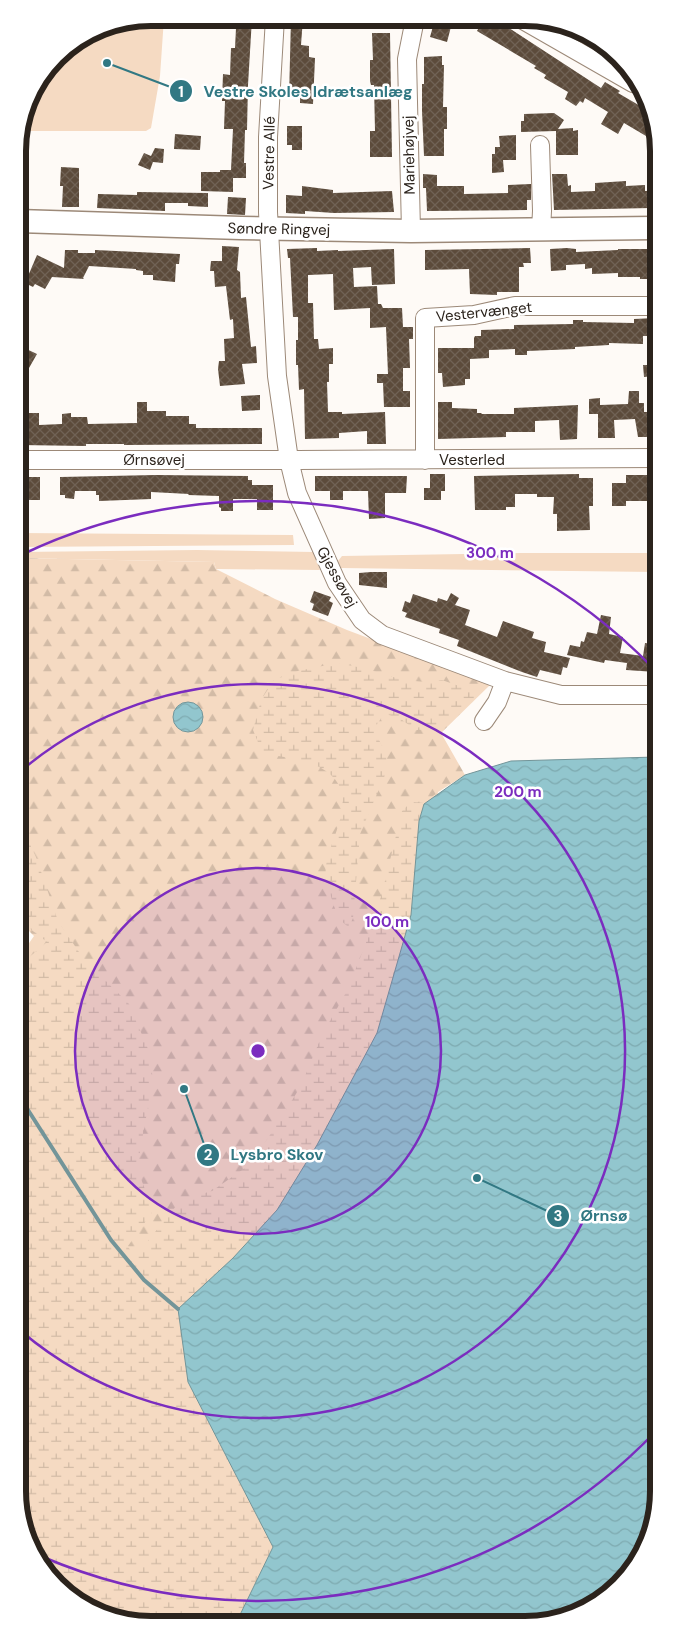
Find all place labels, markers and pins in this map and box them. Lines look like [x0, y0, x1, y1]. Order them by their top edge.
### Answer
callout: Vestre Skoles Idrætsanlæg [168, 76, 422, 107]
centre of rings [249, 1042, 267, 1060]
callout: Lysbro Skov [196, 1139, 334, 1170]
callout: Ørnsø [546, 1200, 638, 1231]

